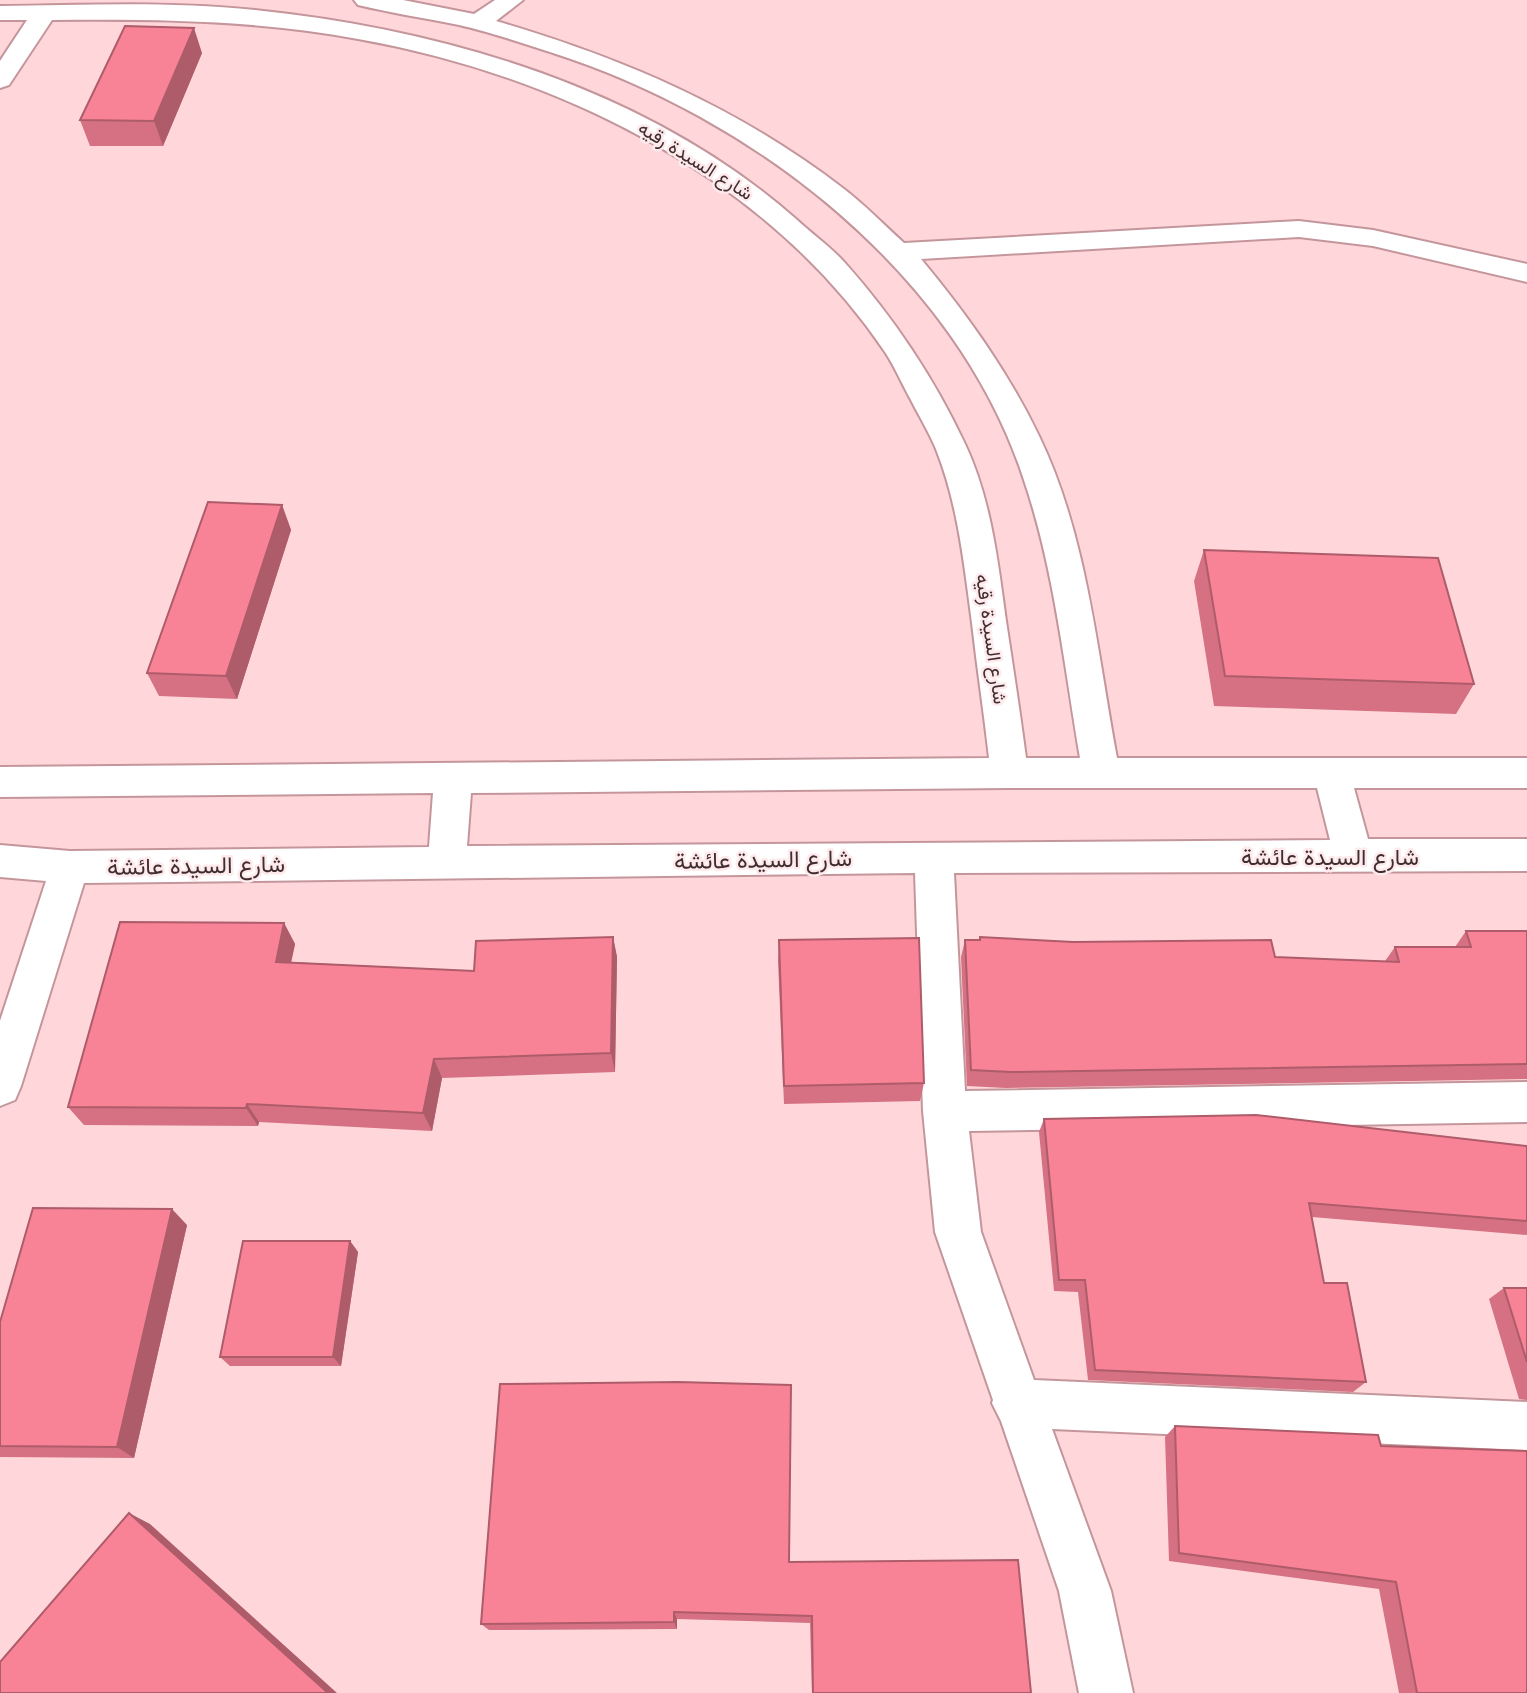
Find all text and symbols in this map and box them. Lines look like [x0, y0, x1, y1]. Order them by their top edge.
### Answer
street label: شارع السيدة رقيه [634, 115, 758, 206]
street label: شارع السيدة رقيه [970, 572, 1013, 706]
street label: شارع السيدة عائشة [1241, 842, 1419, 873]
street label: شارع السيدة عائشة [674, 843, 852, 877]
street label: شارع السيدة عائشة [107, 849, 285, 883]

